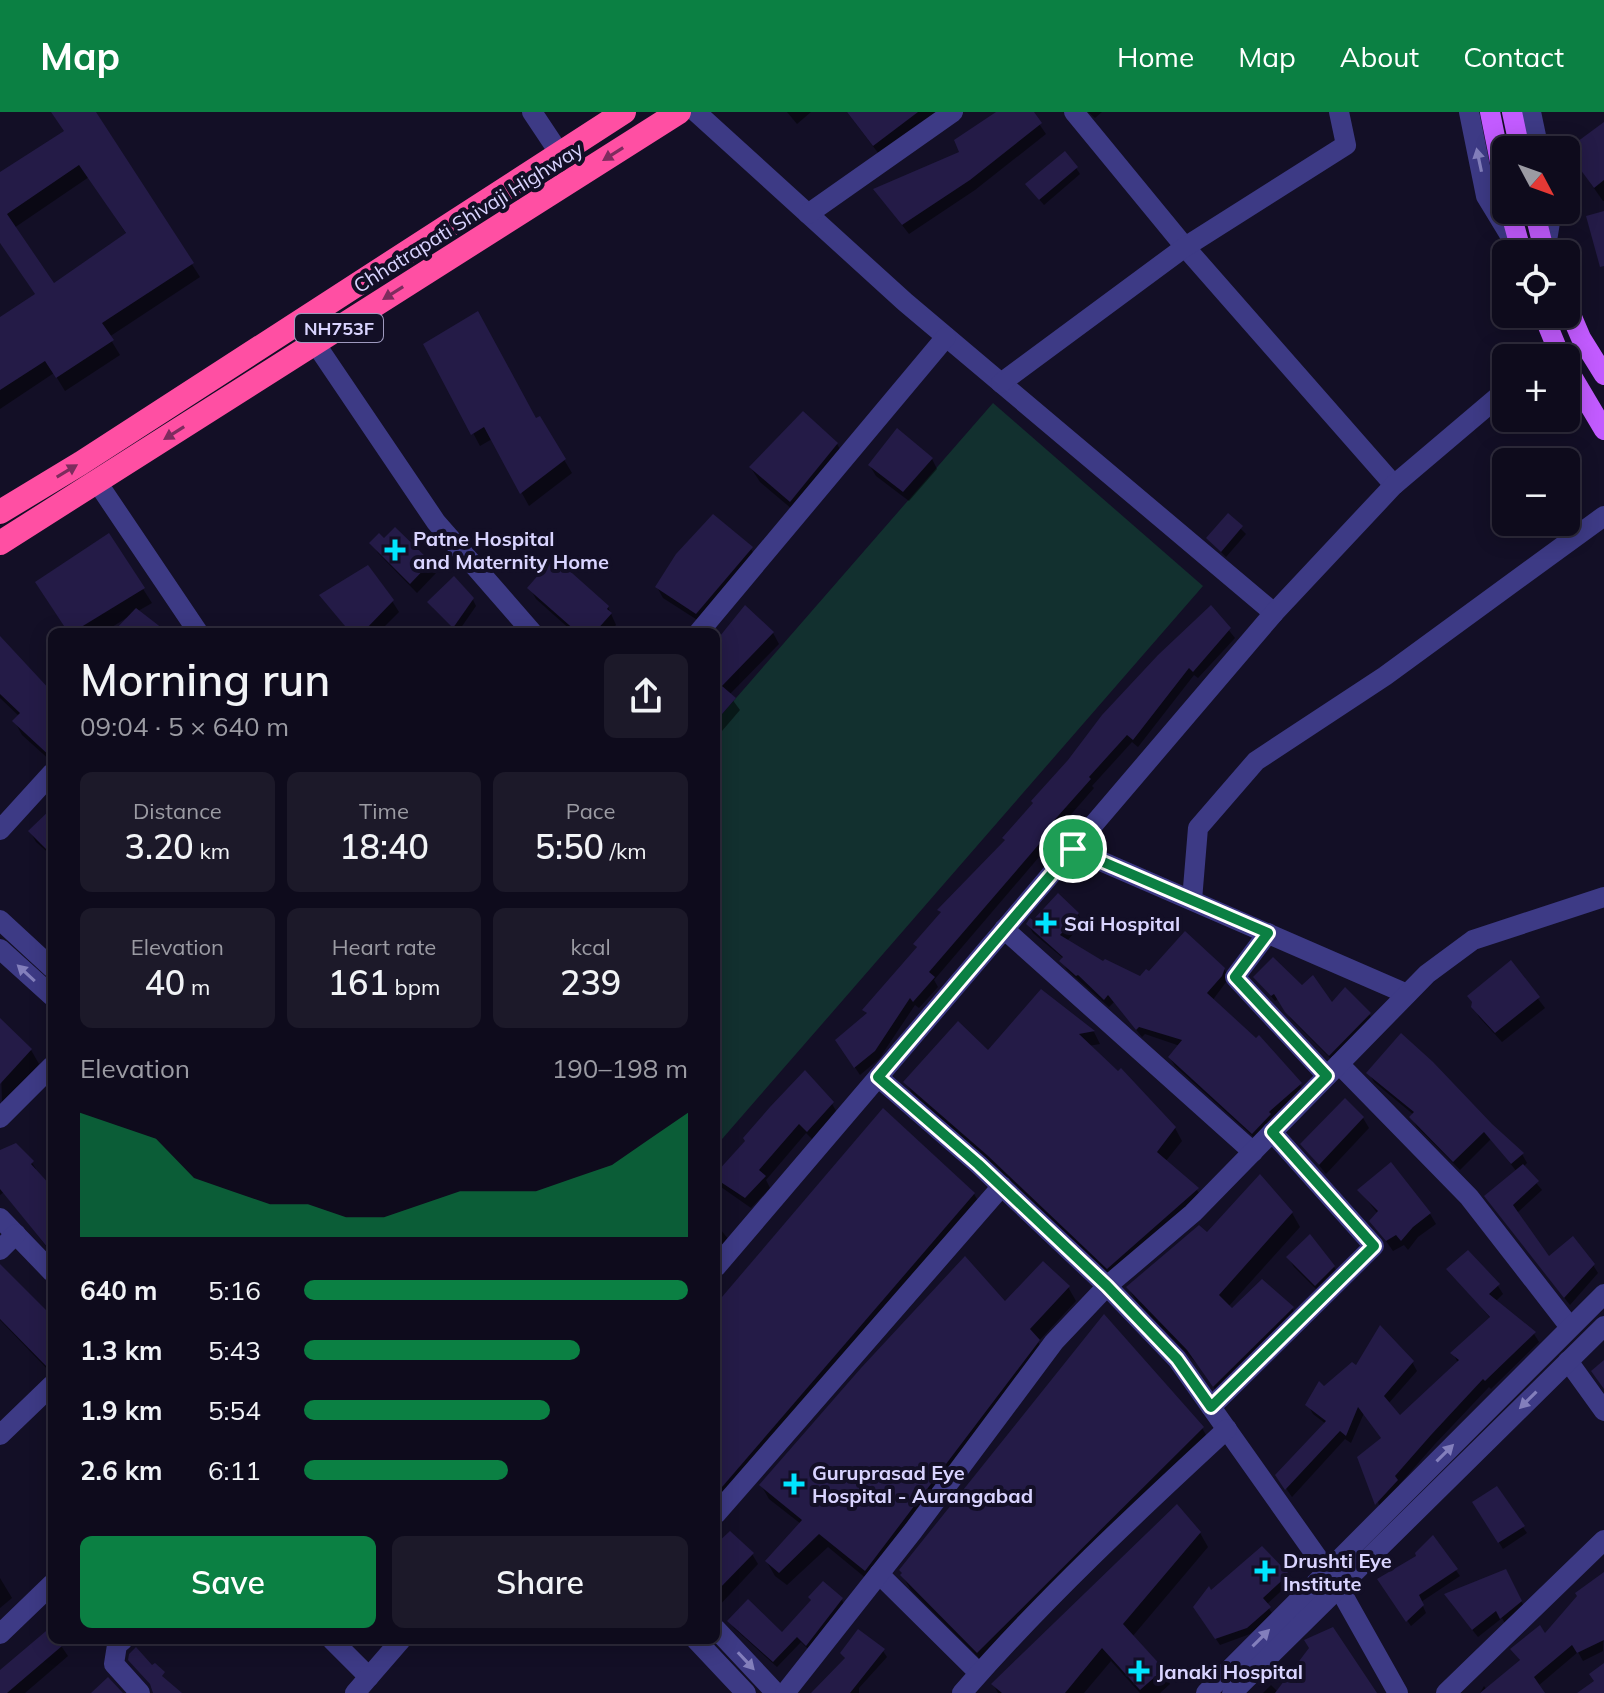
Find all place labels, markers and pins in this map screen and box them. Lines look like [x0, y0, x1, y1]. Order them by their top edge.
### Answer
place label: Patne Hospital and Maternity Home [413, 526, 609, 574]
marker: Patne Hospital and Maternity Home [384, 539, 406, 561]
pin [1039, 815, 1107, 883]
place label: Sai Hospital [1064, 911, 1180, 936]
marker: Sai Hospital [1035, 912, 1057, 934]
place label: Guruprasad Eye Hospital - Aurangabad [812, 1460, 1033, 1508]
marker: Guruprasad Eye Hospital - Aurangabad [783, 1473, 805, 1495]
place label: Drushti Eye Institute [1283, 1548, 1392, 1596]
marker: Drushti Eye Institute [1254, 1560, 1276, 1582]
place label: Janaki Hospital [1157, 1659, 1303, 1684]
marker: Janaki Hospital [1128, 1660, 1150, 1682]

